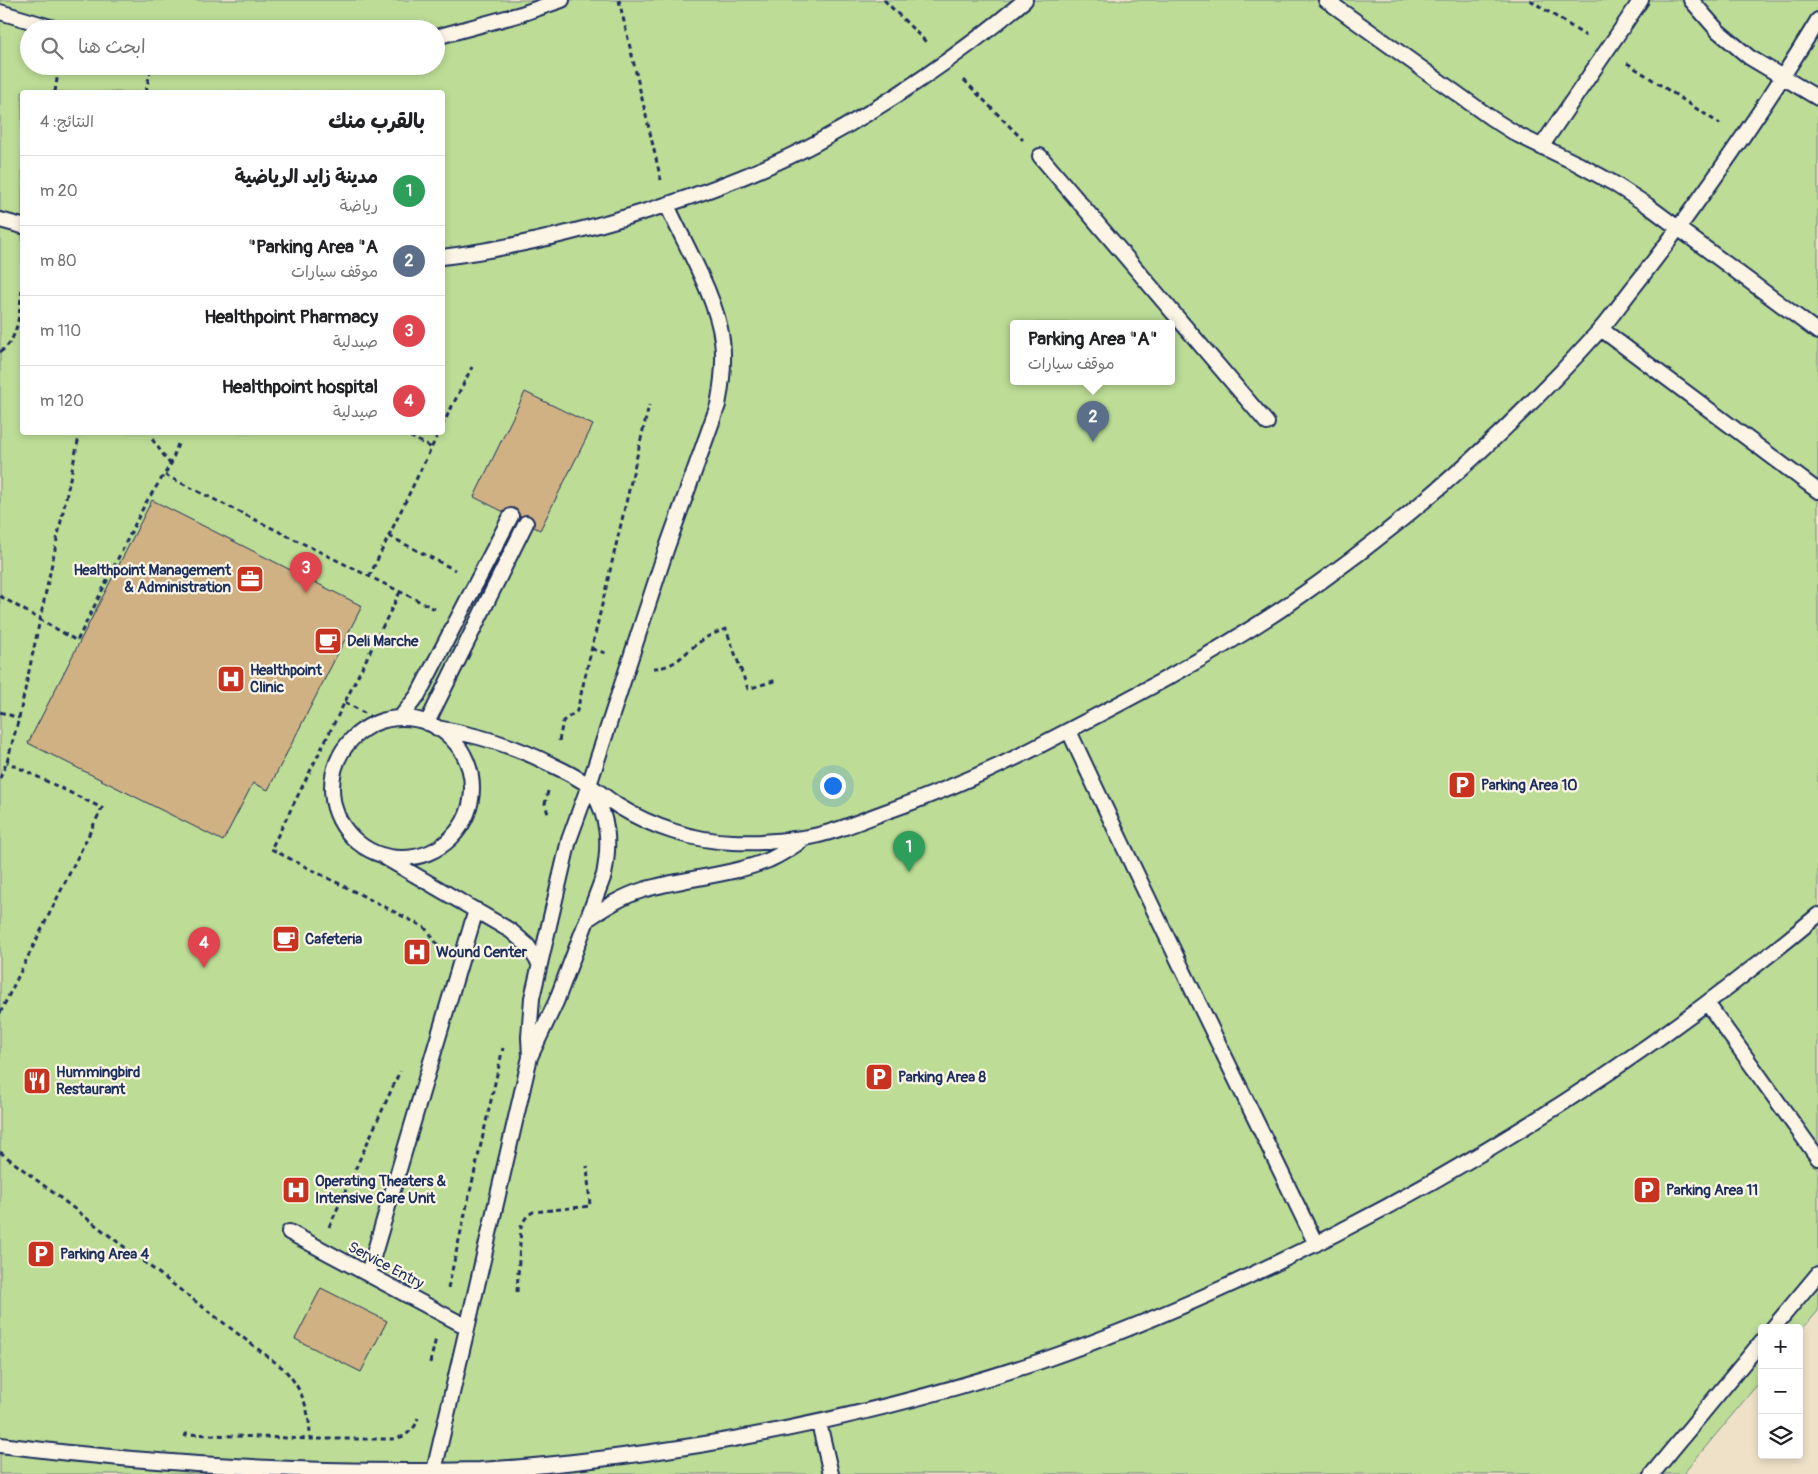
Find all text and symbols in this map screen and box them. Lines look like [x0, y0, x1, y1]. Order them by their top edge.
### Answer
search box [20, 20, 445, 75]
icon: search [38, 34, 66, 62]
text: ابحث هنا [78, 35, 146, 59]
text: بالقرب منك [328, 108, 425, 135]
text: النتائج: 4 [40, 112, 94, 132]
text: مدينة زايد الرياضية [235, 165, 378, 189]
text: 20 m [40, 181, 78, 201]
text: 1 [406, 181, 412, 201]
text: رياضة [340, 196, 378, 216]
text: Parking Area "A" [248, 235, 378, 259]
text: 80 m [40, 251, 77, 271]
text: 2 [405, 251, 413, 271]
text: موقف سيارات [291, 262, 378, 282]
text: Healthpoint Pharmacy [204, 305, 378, 329]
popup [1010, 320, 1175, 385]
text: 110 m [40, 321, 81, 341]
text: 3 [405, 321, 413, 341]
text: Parking Area "A" [1028, 327, 1157, 351]
text: صيدلية [333, 332, 378, 352]
text: موقف سيارات [1028, 354, 1115, 374]
text: Healthpoint hospital [222, 375, 378, 399]
text: 120 m [40, 391, 84, 411]
text: 4 [404, 391, 414, 411]
pin: 2 [1077, 401, 1109, 442]
text: صيدلية [333, 402, 378, 422]
pin: 3 [290, 552, 322, 593]
place label: Healthpoint Management & Administration [73, 561, 232, 597]
office icon: Healthpoint Management & Administration [235, 564, 265, 594]
cafe icon: Deli Marche [313, 626, 343, 656]
place label: Deli Marche [347, 632, 419, 651]
place label: Healthpoint Clinic [250, 661, 323, 697]
hospital icon: Healthpoint Clinic [216, 664, 246, 694]
parking icon: Parking Area 10 [1447, 770, 1477, 800]
your location [820, 773, 846, 799]
place label: Parking Area 10 [1481, 776, 1578, 795]
pin: 1 [893, 831, 925, 872]
cafe icon: Cafeteria [271, 924, 301, 954]
pin: 4 [188, 927, 220, 968]
place label: Cafeteria [305, 930, 362, 949]
hospital icon: Wound Center [402, 937, 432, 967]
place label: Wound Center [436, 943, 528, 962]
parking icon: Parking Area 8 [864, 1062, 894, 1092]
place label: Hummingbird Restaurant [56, 1063, 140, 1099]
restaurant icon: Hummingbird Restaurant [22, 1066, 52, 1096]
place label: Parking Area 8 [898, 1068, 986, 1087]
place label: Operating Theaters & Intensive Care Unit [315, 1172, 446, 1208]
hospital icon: Operating Theaters & Intensive Care Unit [281, 1175, 311, 1205]
parking icon: Parking Area 11 [1632, 1175, 1662, 1205]
place label: Parking Area 11 [1666, 1181, 1758, 1200]
street label: Service Entry [345, 1238, 427, 1294]
parking icon: Parking Area 4 [26, 1239, 56, 1269]
place label: Parking Area 4 [60, 1245, 149, 1264]
map controls [1758, 1324, 1803, 1459]
button: + [1758, 1324, 1803, 1369]
button: − [1758, 1369, 1803, 1414]
button: layers [1758, 1414, 1803, 1459]

